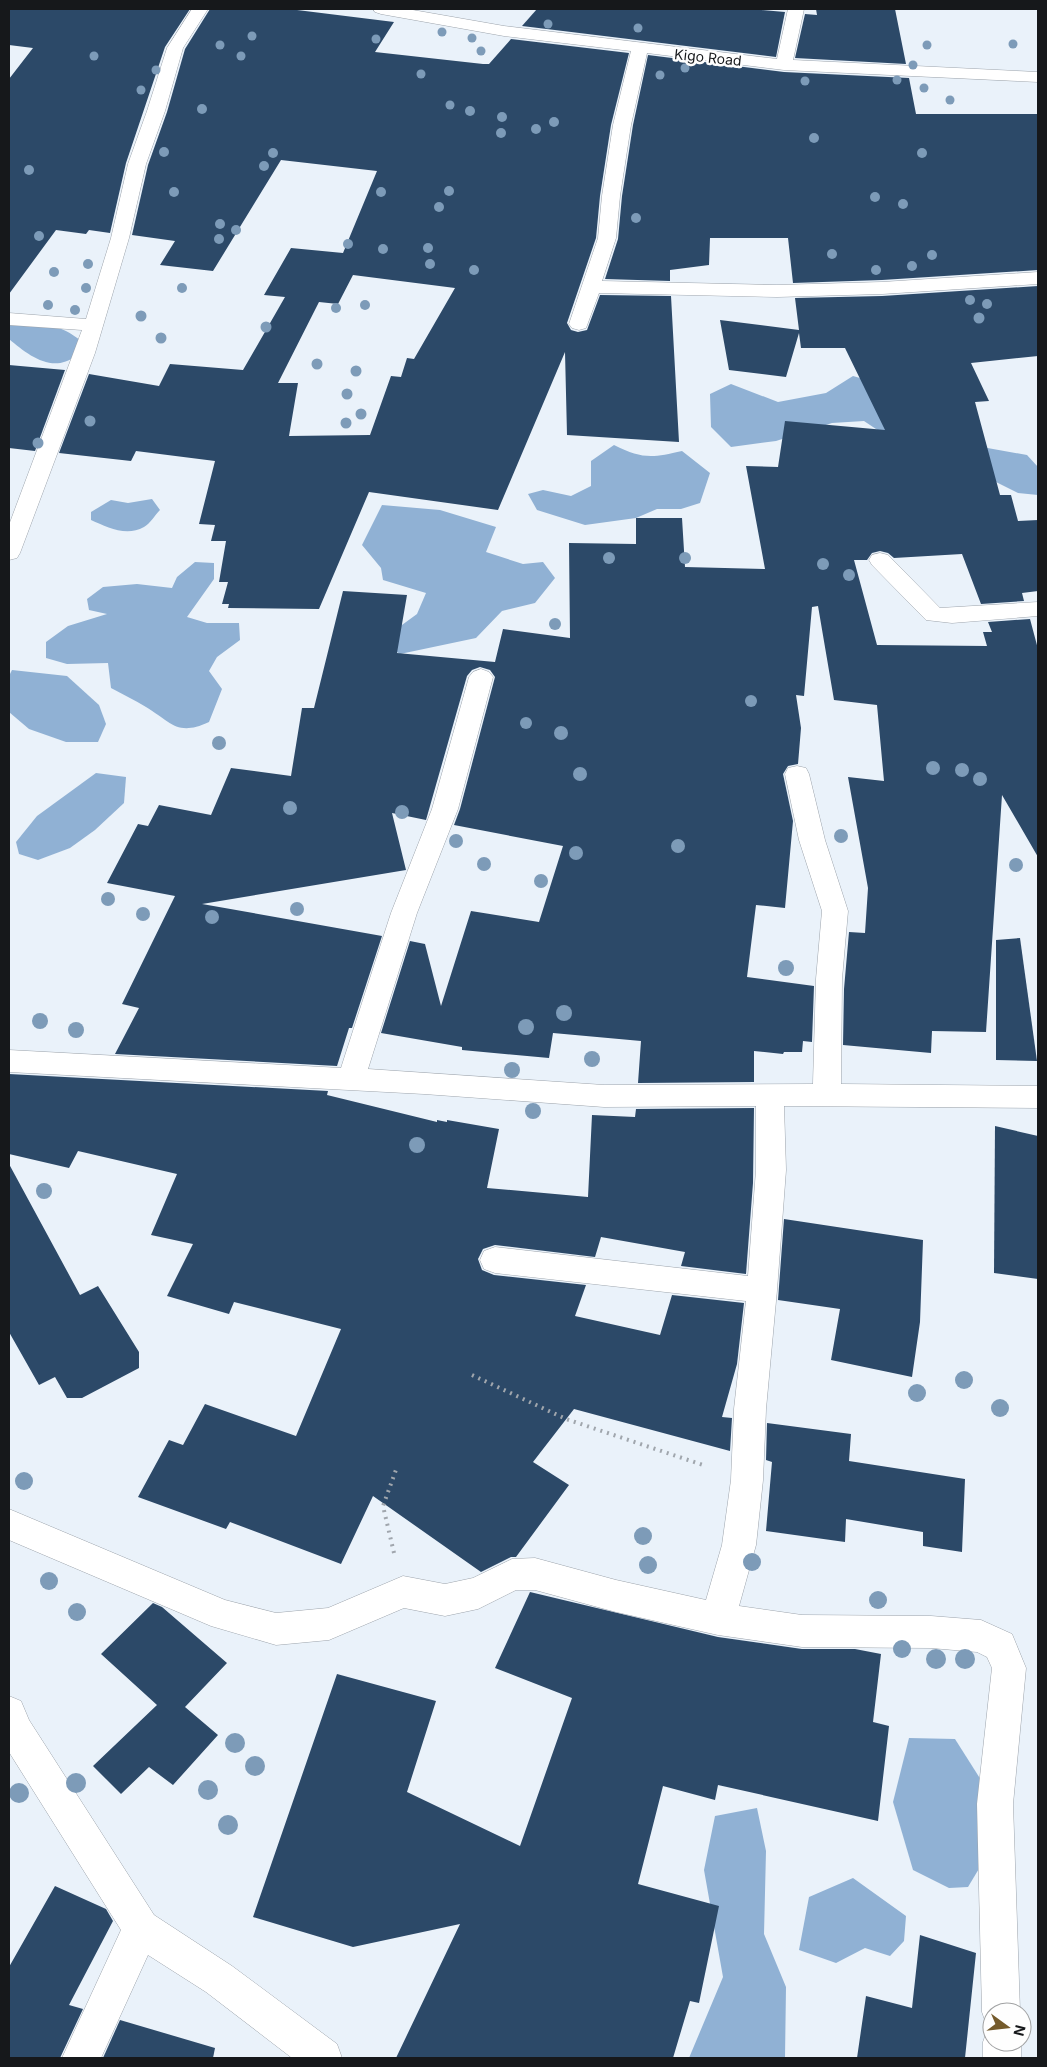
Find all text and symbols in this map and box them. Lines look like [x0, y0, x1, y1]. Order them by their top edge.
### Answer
street label: Kigo Road [673, 45, 743, 69]
north arrow [982, 2002, 1032, 2052]
text: N [1010, 2023, 1030, 2038]

